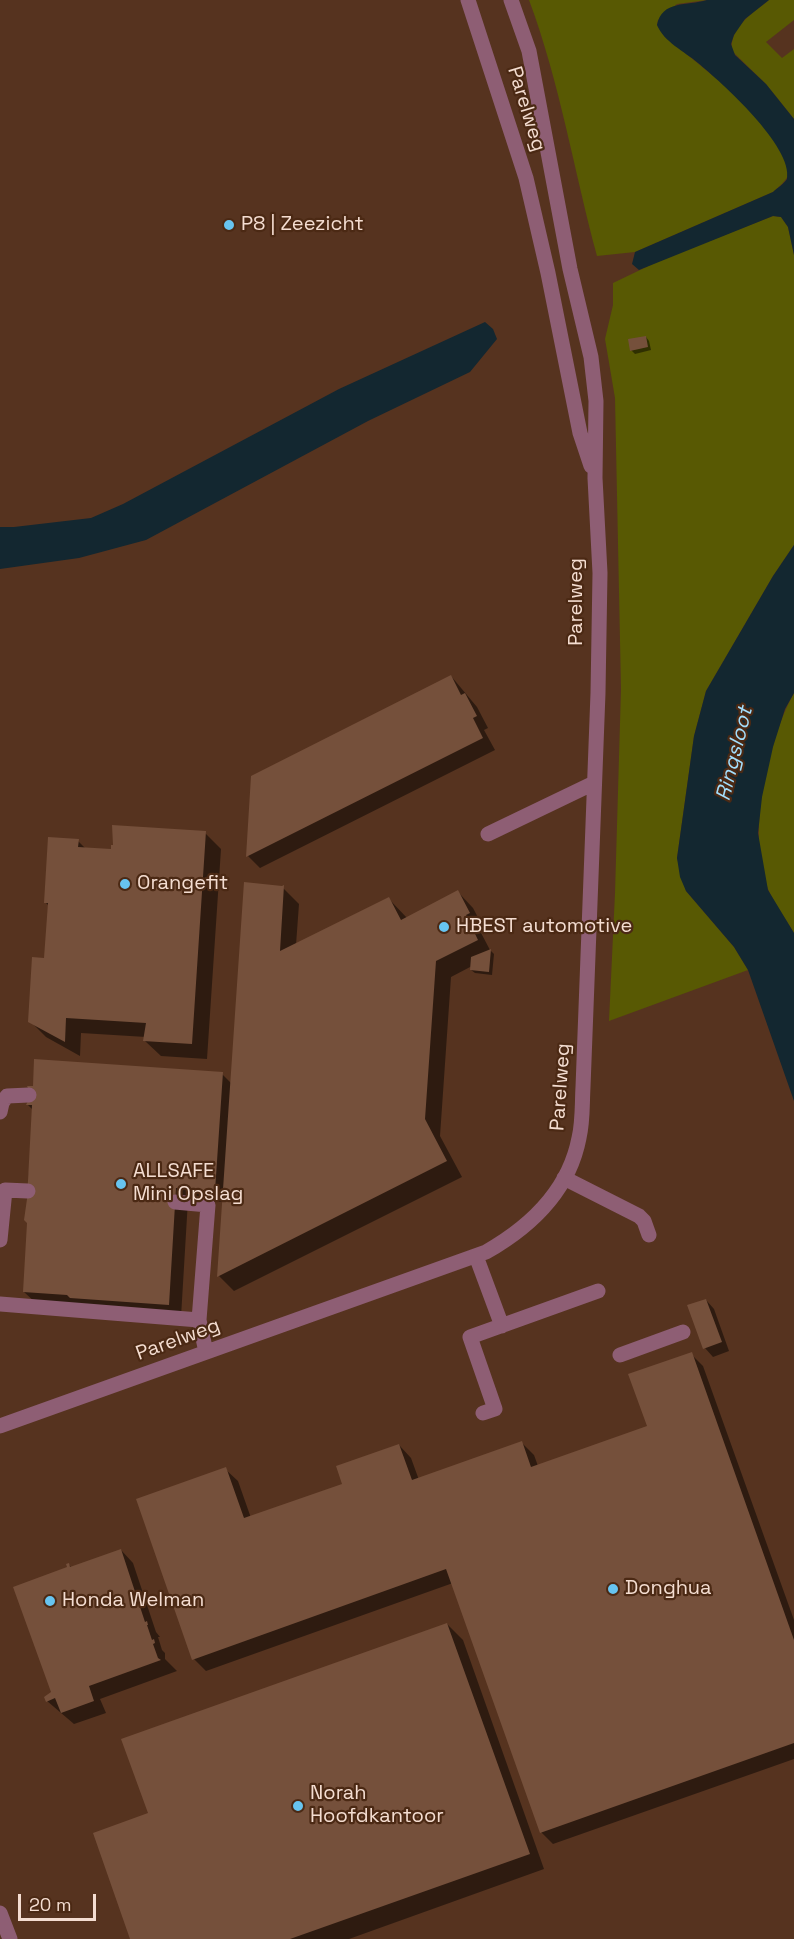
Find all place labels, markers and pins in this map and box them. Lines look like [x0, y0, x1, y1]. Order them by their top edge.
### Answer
place label: P8 | Zeezicht [241, 213, 364, 237]
marker: P8 | Zeezicht [222, 218, 236, 232]
place label: Orangefit [137, 872, 228, 896]
marker: Orangefit [118, 877, 132, 891]
place label: HBEST automotive [456, 915, 632, 939]
marker: HBEST automotive [437, 920, 451, 934]
place label: ALLSAFE Mini Opslag [133, 1160, 243, 1207]
marker: ALLSAFE Mini Opslag [114, 1177, 128, 1191]
place label: Donghua [625, 1577, 712, 1601]
marker: Donghua [606, 1582, 620, 1596]
place label: Honda Welman [62, 1589, 204, 1613]
marker: Honda Welman [43, 1594, 57, 1608]
place label: Norah Hoofdkantoor [310, 1782, 444, 1829]
marker: Norah Hoofdkantoor [291, 1799, 305, 1813]

